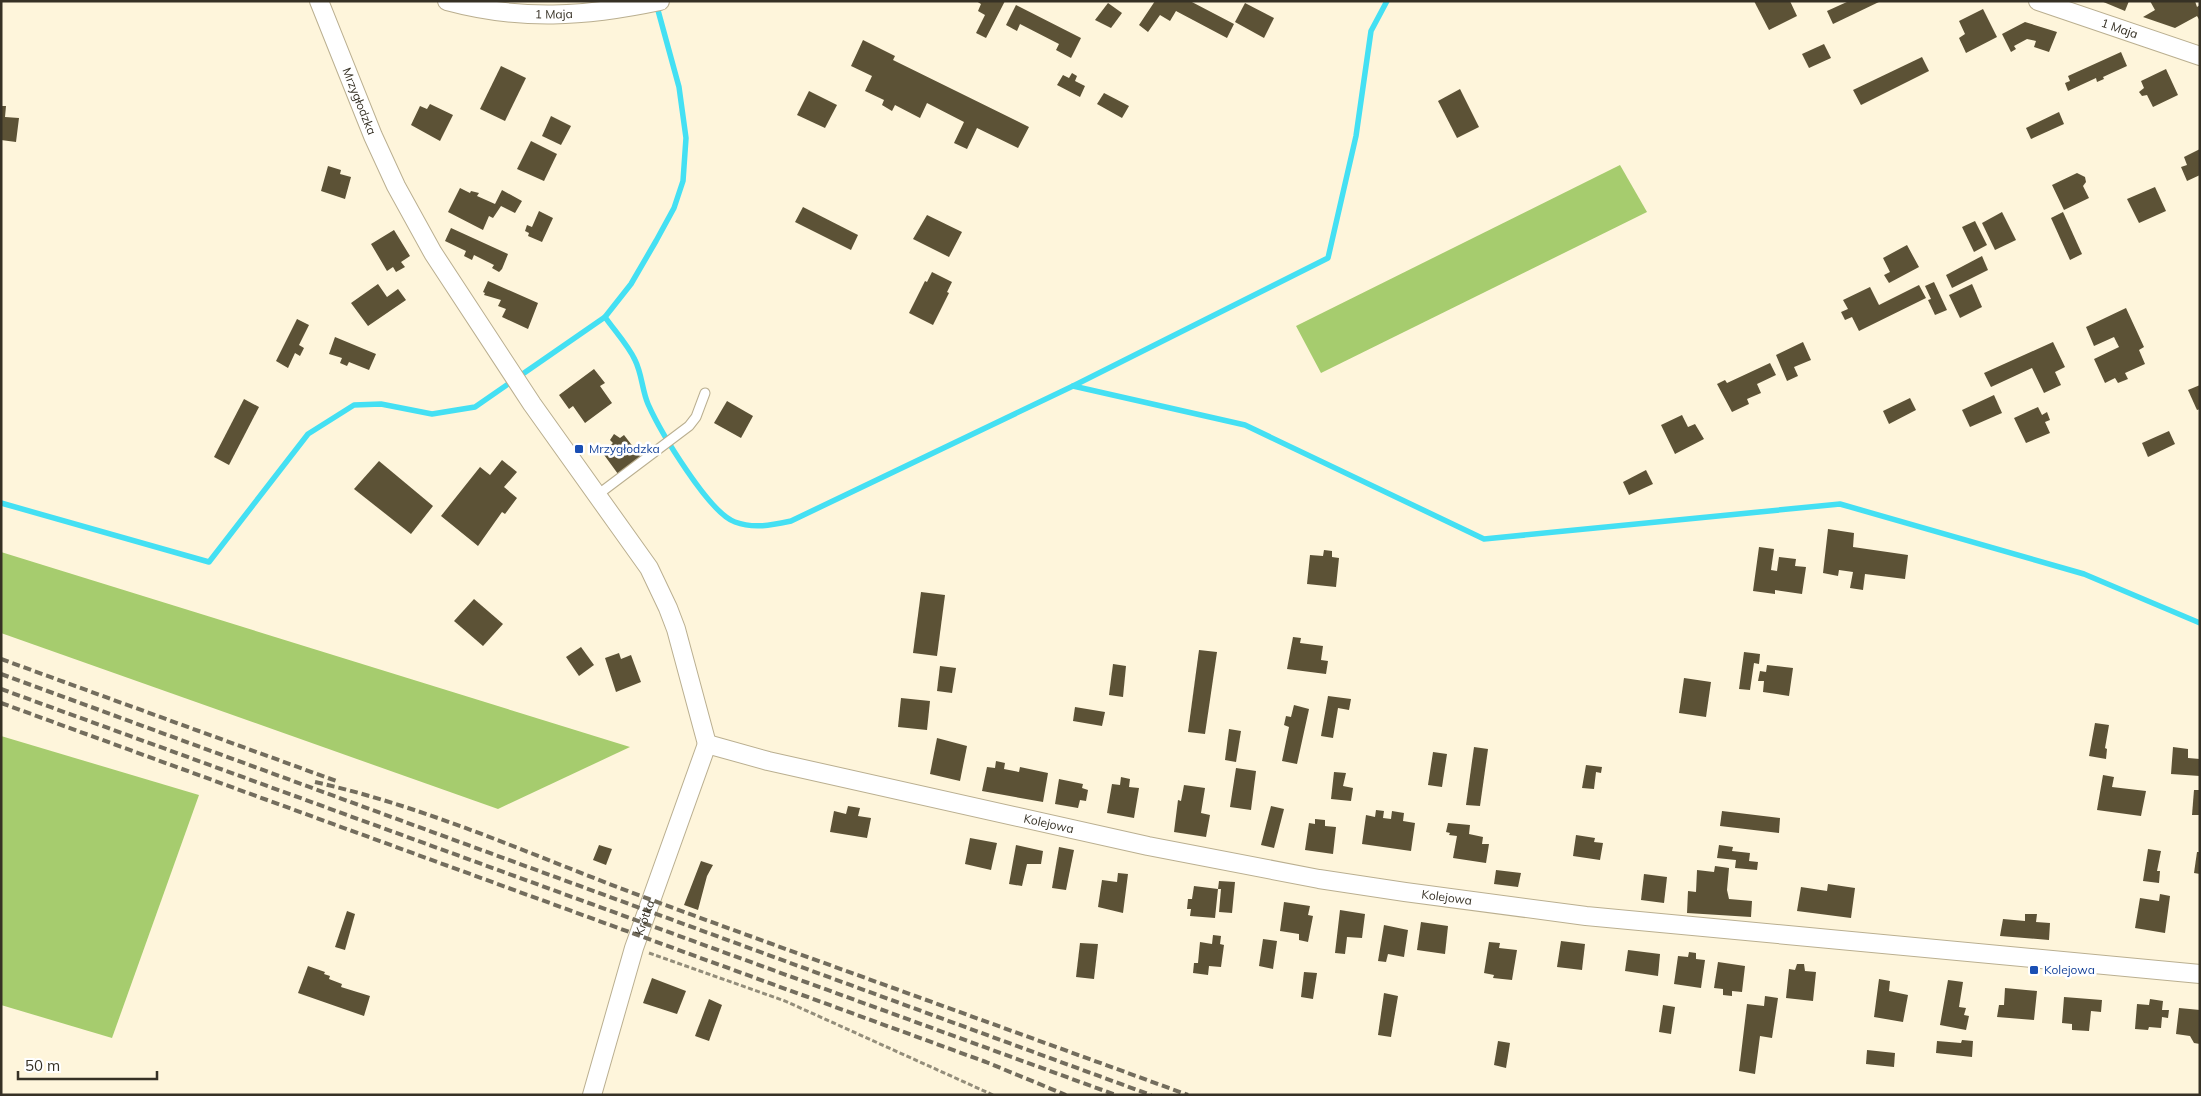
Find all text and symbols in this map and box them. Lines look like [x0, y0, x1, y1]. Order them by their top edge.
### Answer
street label: 1 Maja [535, 6, 573, 22]
street label: 1 Maja [2099, 15, 2140, 41]
street label: Mrzygłodzka [339, 65, 380, 137]
place label: Mrzygłodzka [589, 441, 660, 456]
marker: Mrzygłodzka [573, 443, 585, 455]
street label: Kolejowa [1022, 810, 1075, 836]
street label: Kolejowa [1421, 886, 1473, 908]
street label: Krótka [631, 898, 658, 937]
place label: Kolejowa [2044, 962, 2095, 977]
marker: Kolejowa [2028, 964, 2040, 976]
scale bar [18, 1048, 156, 1080]
text: 50 m [25, 1056, 60, 1075]

